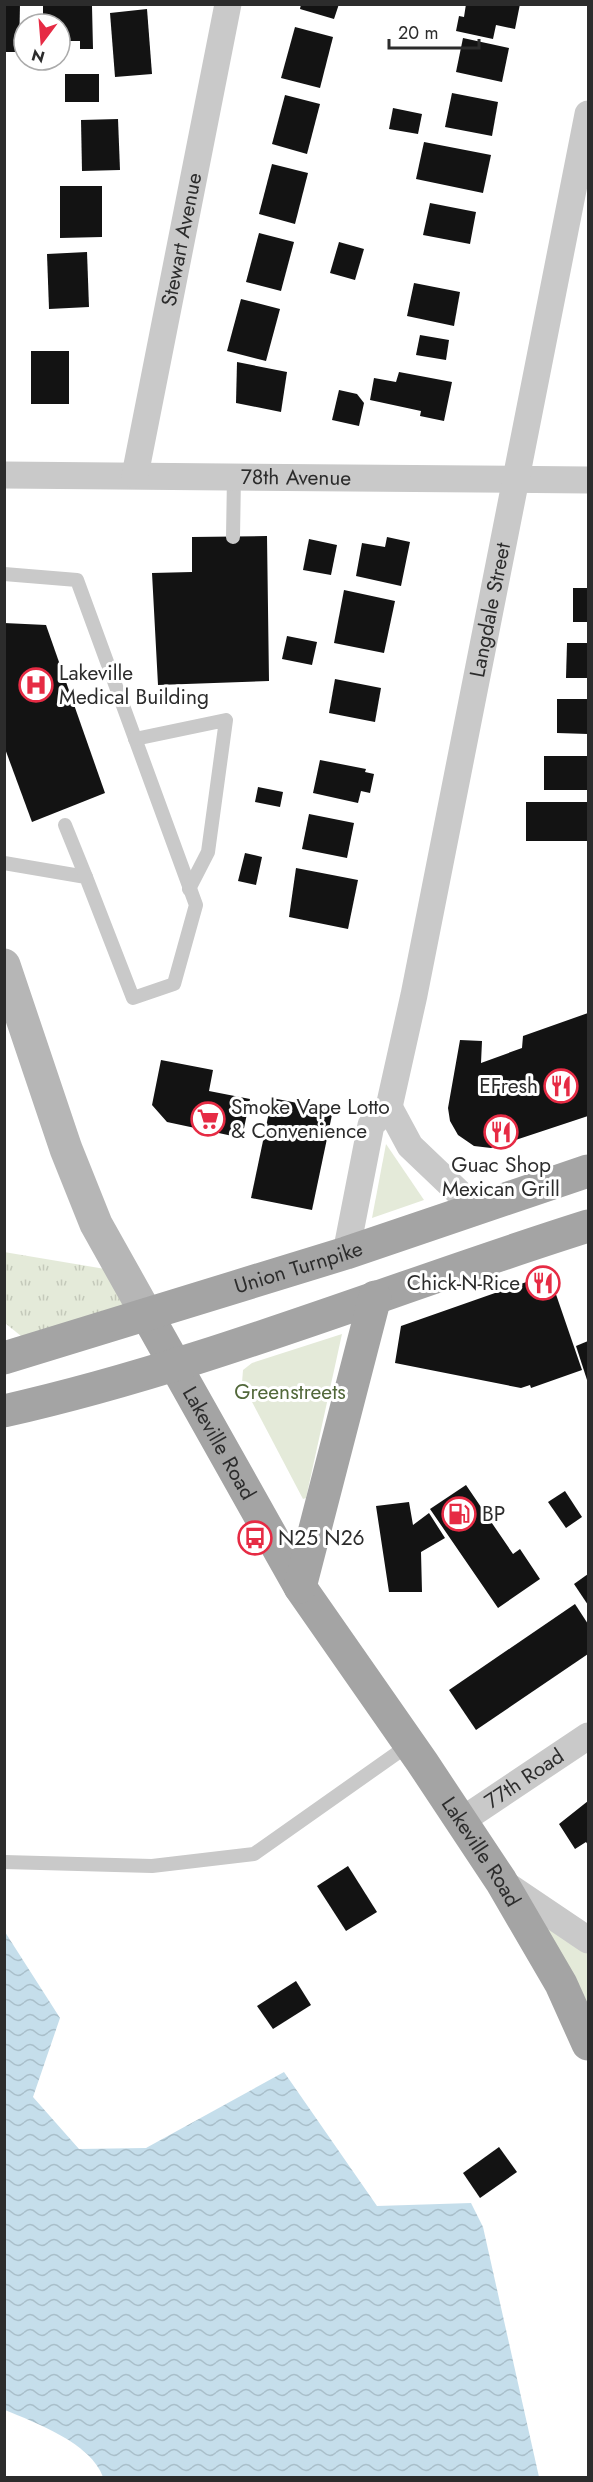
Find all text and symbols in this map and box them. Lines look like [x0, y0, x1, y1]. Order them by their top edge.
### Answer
north arrow [12, 12, 72, 72]
scale bar [389, 12, 479, 50]
text: 20 m [398, 20, 438, 46]
text: N [29, 43, 47, 69]
street label: Stewart Avenue [154, 170, 209, 309]
street label: 78th Avenue [241, 462, 351, 493]
street label: Langdale Street [462, 540, 518, 680]
place label: Lakeville Medical Building [59, 658, 209, 712]
hospital icon: Lakeville Medical Building [18, 667, 54, 703]
restaurant icon: EFresh [543, 1068, 579, 1104]
place label: EFresh [479, 1071, 538, 1101]
place label: Smoke Vape Lotto & Convenience [231, 1092, 390, 1146]
supermarket icon: Smoke Vape Lotto & Convenience [190, 1101, 226, 1137]
restaurant icon: Guac Shop Mexican Grill [483, 1114, 519, 1150]
place label: Guac Shop Mexican Grill [442, 1150, 560, 1204]
street label: Union Turnpike [230, 1233, 367, 1301]
restaurant icon: Chick-N-Rice [525, 1265, 561, 1301]
place label: Chick-N-Rice [407, 1268, 520, 1298]
park label: Greenstreets [234, 1377, 346, 1407]
street label: Lakeville Road [175, 1381, 263, 1505]
fuel station icon: BP [441, 1496, 477, 1532]
place label: BP [482, 1499, 505, 1529]
bus stop icon: N25 N26 [237, 1520, 273, 1556]
place label: N25 N26 [278, 1523, 365, 1553]
street label: 77th Road [479, 1741, 570, 1816]
street label: Lakeville Road [434, 1791, 528, 1912]

